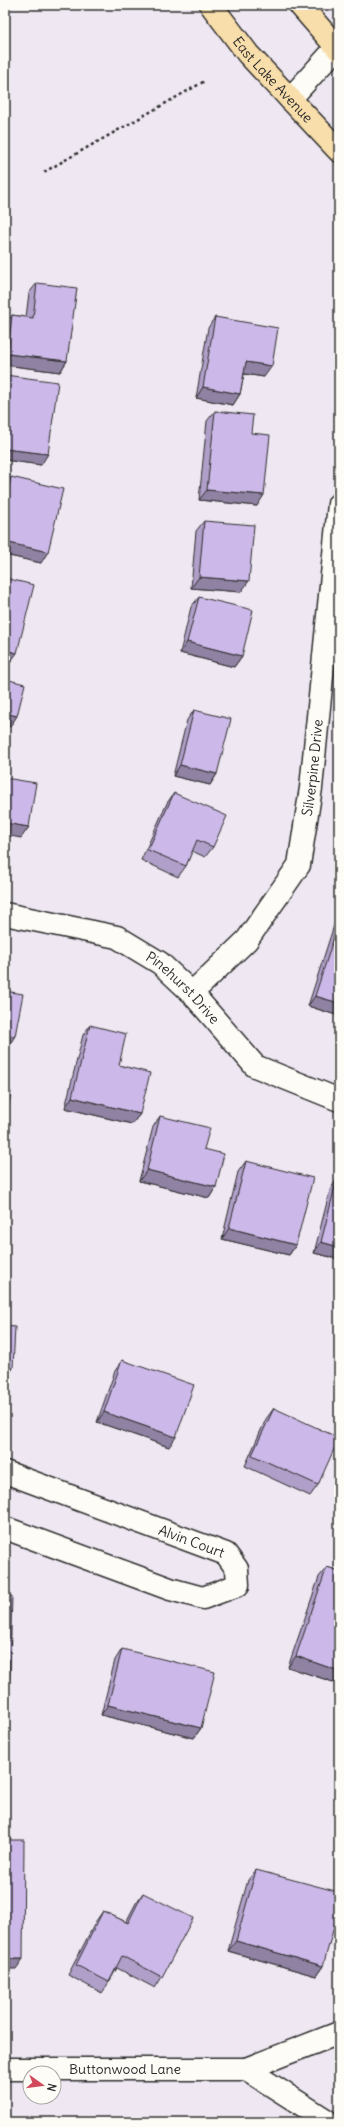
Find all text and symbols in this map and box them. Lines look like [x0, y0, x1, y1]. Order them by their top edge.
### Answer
street label: East Lake Avenue [229, 33, 317, 127]
street label: Silverpine Drive [298, 718, 327, 817]
street label: Pinehurst Drive [143, 948, 224, 1028]
street label: Alvin Court [156, 1521, 227, 1562]
street label: Buttonwood Lane [69, 2060, 181, 2078]
north arrow [22, 2065, 62, 2105]
text: N [44, 2082, 59, 2093]

